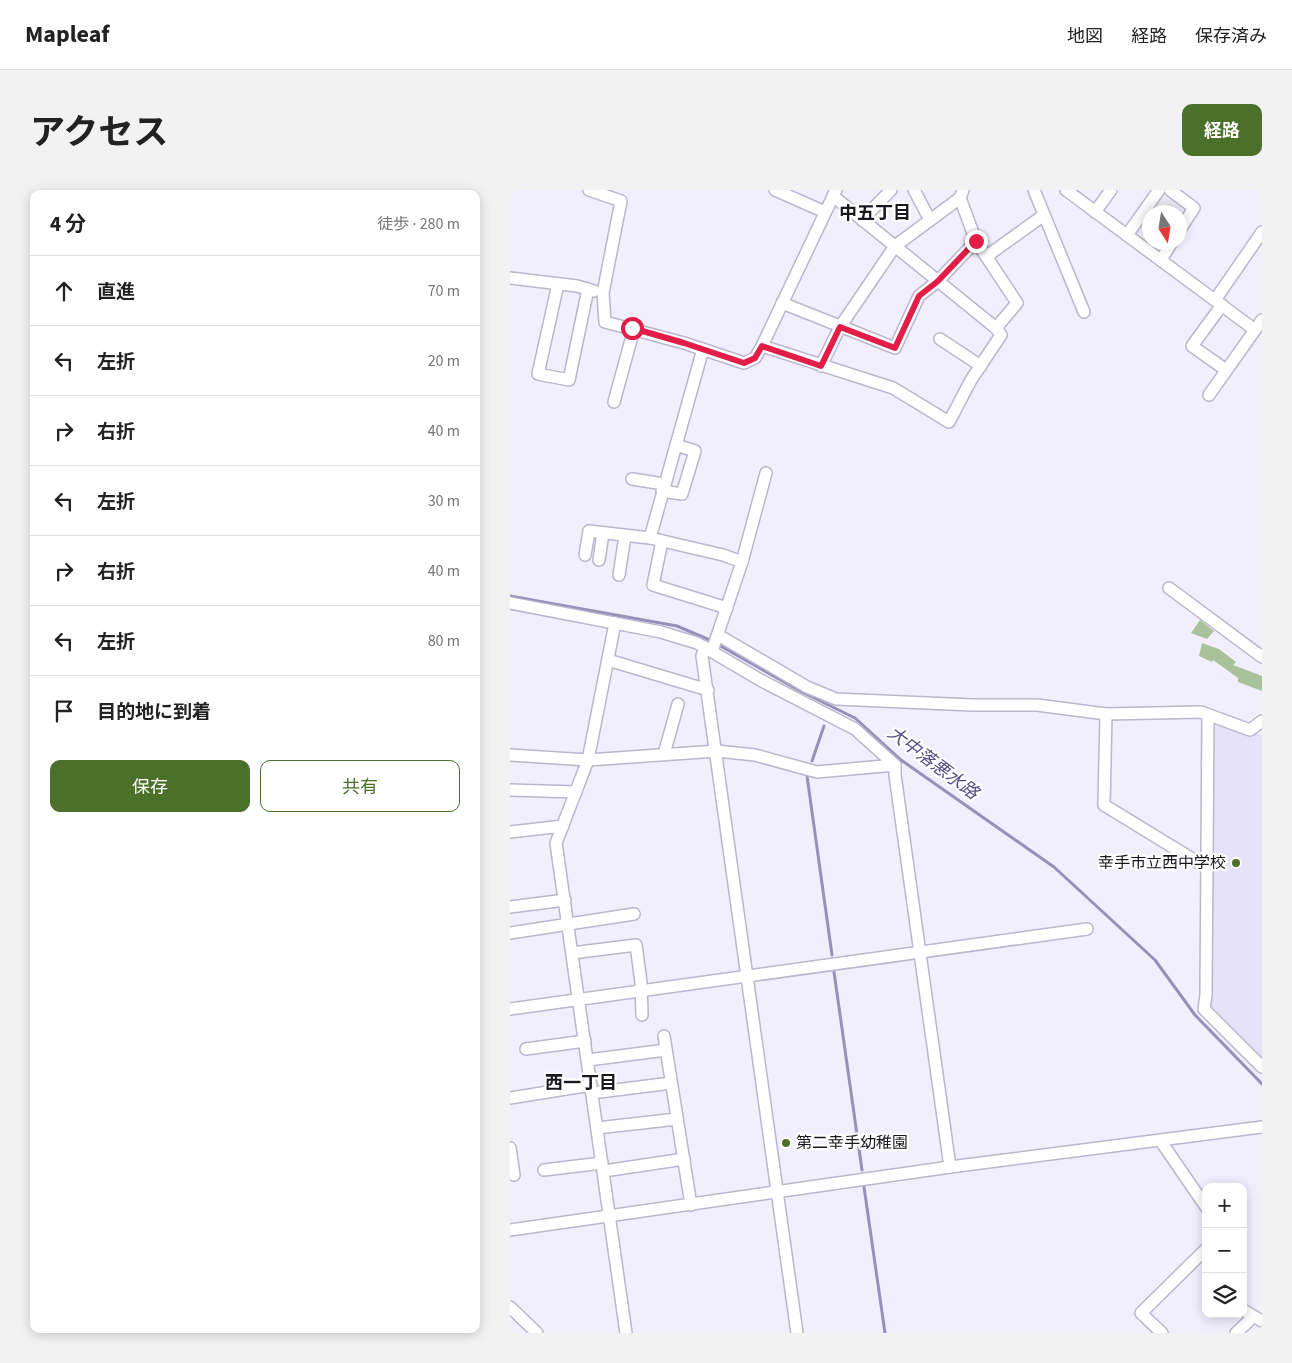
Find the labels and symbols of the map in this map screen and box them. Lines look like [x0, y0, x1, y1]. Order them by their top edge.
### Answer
district label: 中五丁目 [839, 201, 911, 226]
north arrow [1142, 205, 1187, 250]
route end [965, 230, 988, 253]
route start [621, 317, 644, 340]
water label: 大中落悪水路 [882, 721, 985, 807]
place label: 幸手市立西中学校 [1098, 852, 1226, 874]
marker: 幸手市立西中学校 [1230, 857, 1242, 869]
district label: 西一丁目 [545, 1071, 617, 1096]
place label: 第二幸手幼稚園 [796, 1132, 908, 1154]
marker: 第二幸手幼稚園 [780, 1137, 792, 1149]

